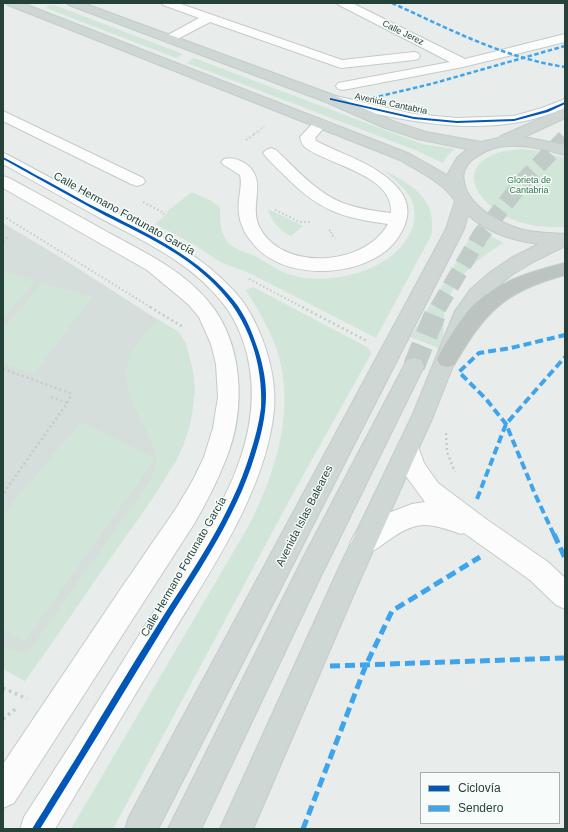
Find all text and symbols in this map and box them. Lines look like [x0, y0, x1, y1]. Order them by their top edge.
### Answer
street label: Calle Jerez [380, 18, 426, 48]
street label: Avenida Cantabria [354, 91, 428, 117]
street label: Calle Hermano Fortunato García [51, 170, 197, 258]
park label: Glorieta de Cantabria [507, 176, 551, 197]
street label: Avenida Islas Baleares [274, 463, 336, 569]
street label: Calle Hermano Fortunato García [138, 495, 230, 639]
legend [420, 772, 560, 824]
text: Ciclovía [458, 781, 501, 795]
text: Sendero [458, 801, 503, 815]

